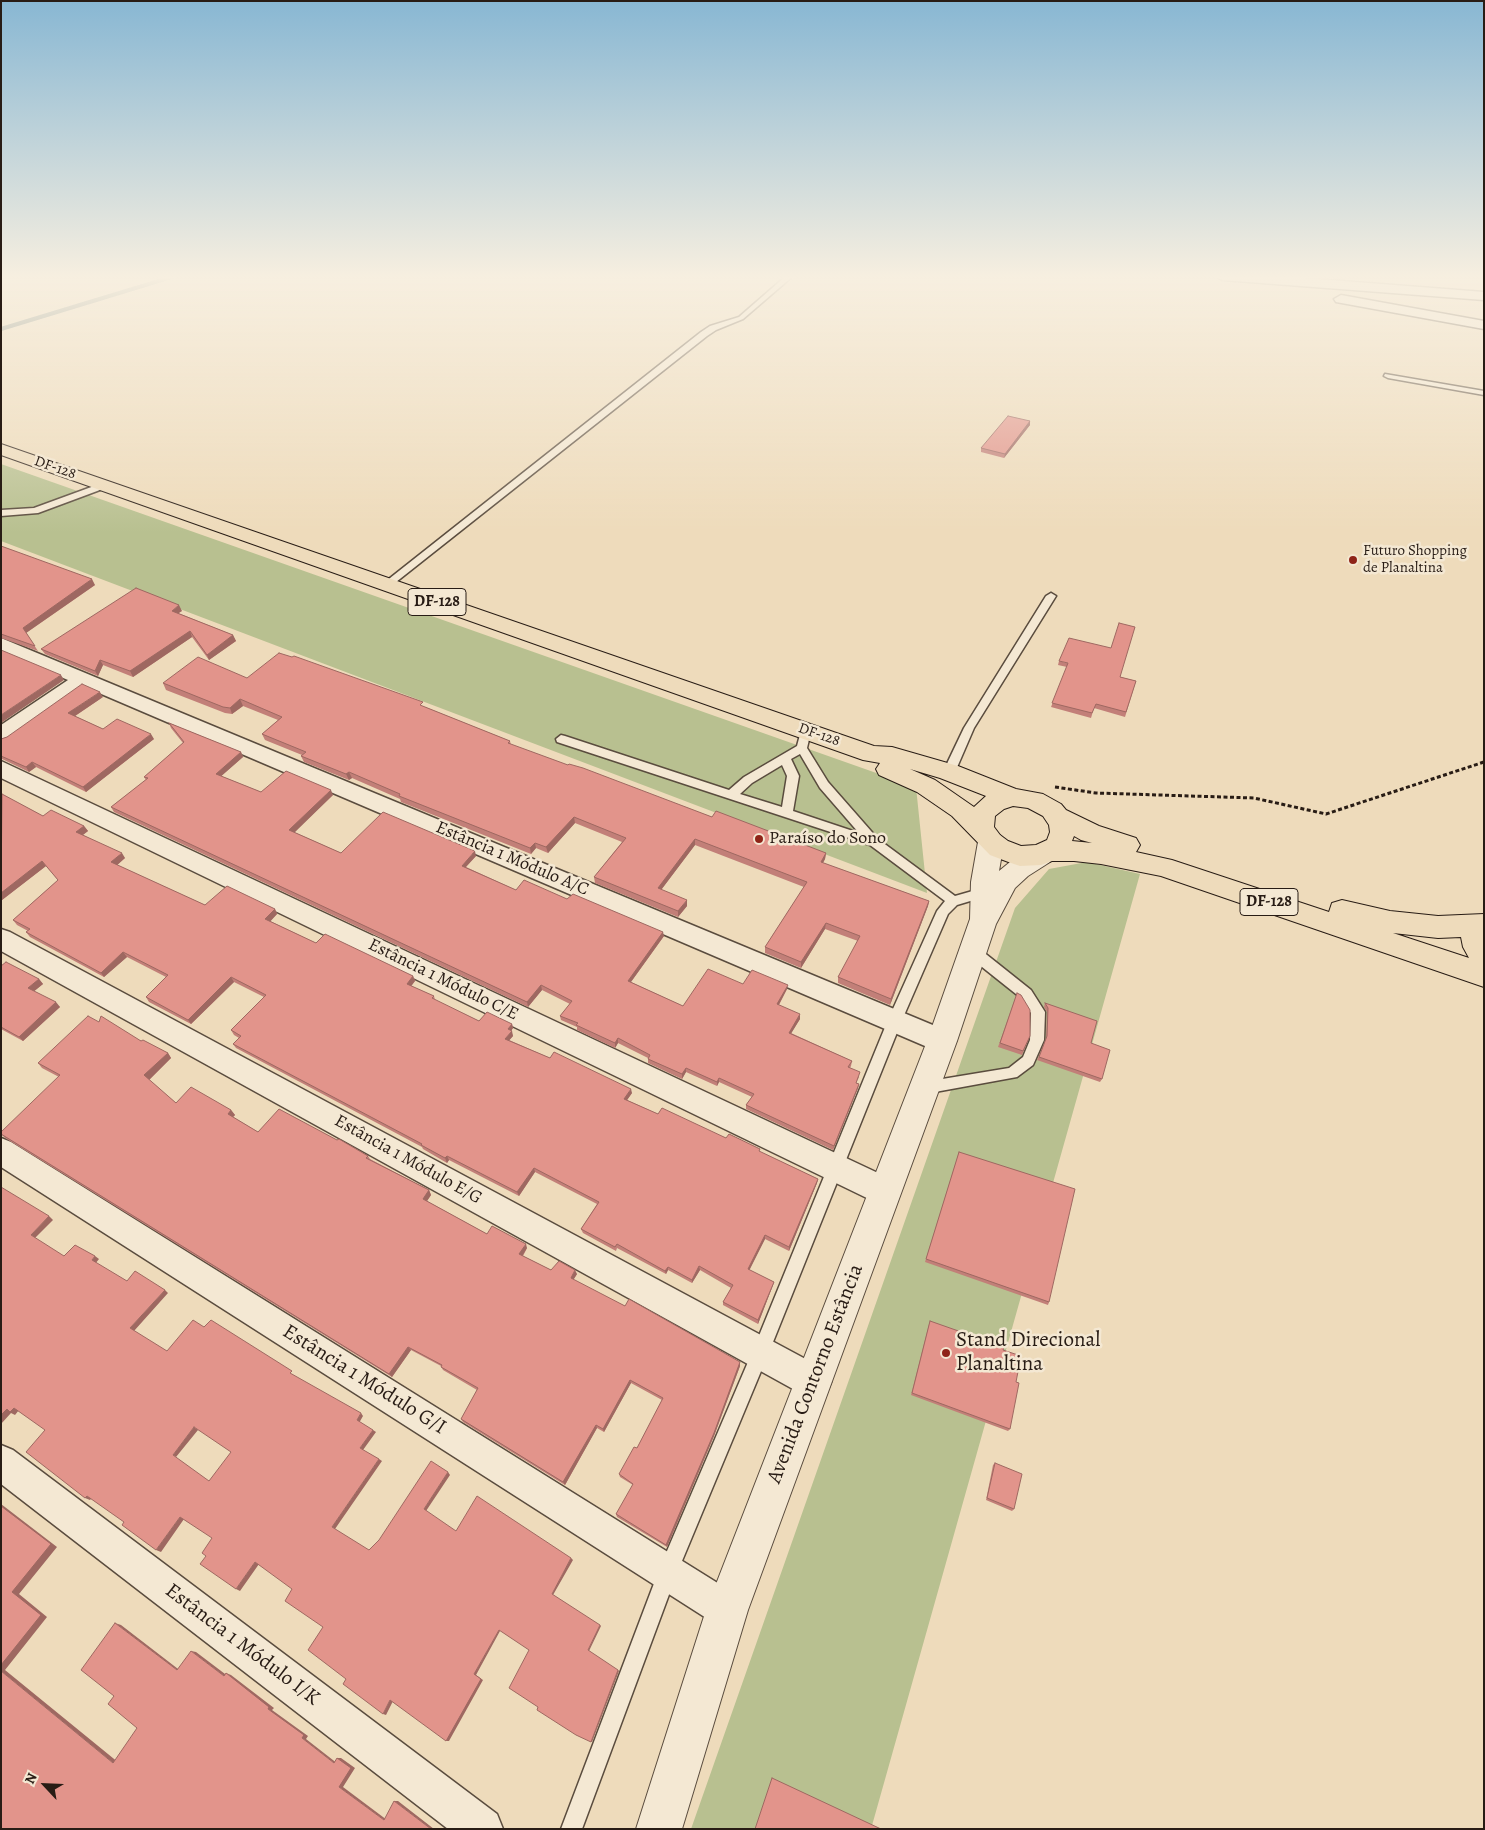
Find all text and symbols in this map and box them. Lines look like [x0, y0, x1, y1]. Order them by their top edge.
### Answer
street label: DF-128 [32, 452, 78, 484]
place label: Futuro Shopping de Planaltina [1363, 542, 1467, 577]
marker: Futuro Shopping de Planaltina [1347, 554, 1359, 566]
road number: DF-128 [408, 588, 466, 616]
street label: DF-128 [796, 719, 842, 751]
street label: Estância 1 Módulo A/C [432, 817, 592, 901]
place label: Paraíso do Sono [769, 828, 886, 850]
marker: Paraíso do Sono [753, 833, 765, 845]
road number: DF-128 [1240, 889, 1298, 916]
street label: Estância 1 Módulo C/E [364, 934, 522, 1026]
street label: Estância 1 Módulo E/G [331, 1111, 485, 1209]
street label: Avenida Contorno Estância [763, 1261, 869, 1487]
street label: Estância 1 Módulo G/I [278, 1320, 450, 1440]
place label: Stand Direcional Planaltina [956, 1328, 1100, 1378]
marker: Stand Direcional Planaltina [940, 1347, 952, 1359]
street label: Estância 1 Módulo I/K [160, 1579, 324, 1711]
north arrow [20, 1760, 70, 1810]
text: N [20, 1770, 42, 1787]

